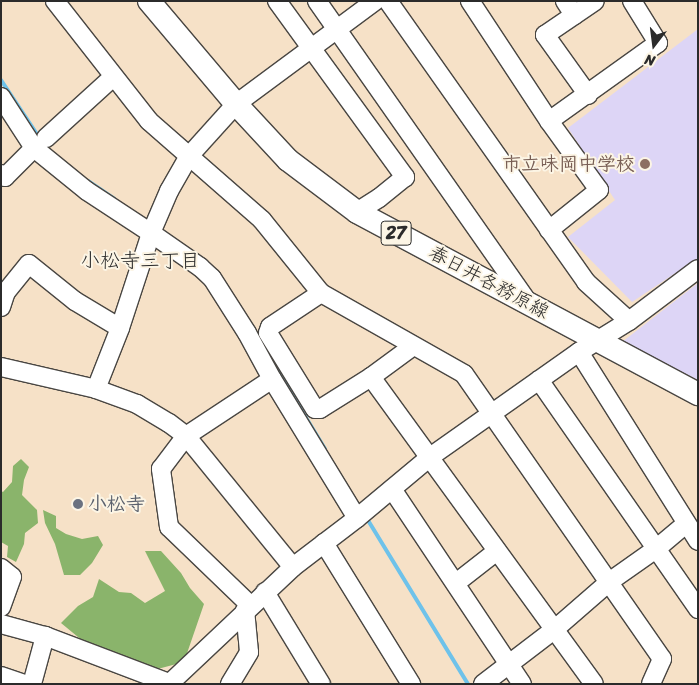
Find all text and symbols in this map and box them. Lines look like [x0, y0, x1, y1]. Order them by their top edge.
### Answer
north arrow [629, 20, 679, 70]
text: N [642, 47, 658, 73]
place label: 市立味岡中学校 [502, 153, 635, 175]
marker: 市立味岡中学校 [639, 158, 651, 170]
road number: 27 [380, 218, 412, 248]
street label: 春日井各務原線 [425, 241, 553, 323]
district label: 小松寺三丁目 [80, 248, 200, 272]
place label: 小松寺 [88, 493, 145, 515]
marker: 小松寺 [72, 498, 84, 510]

